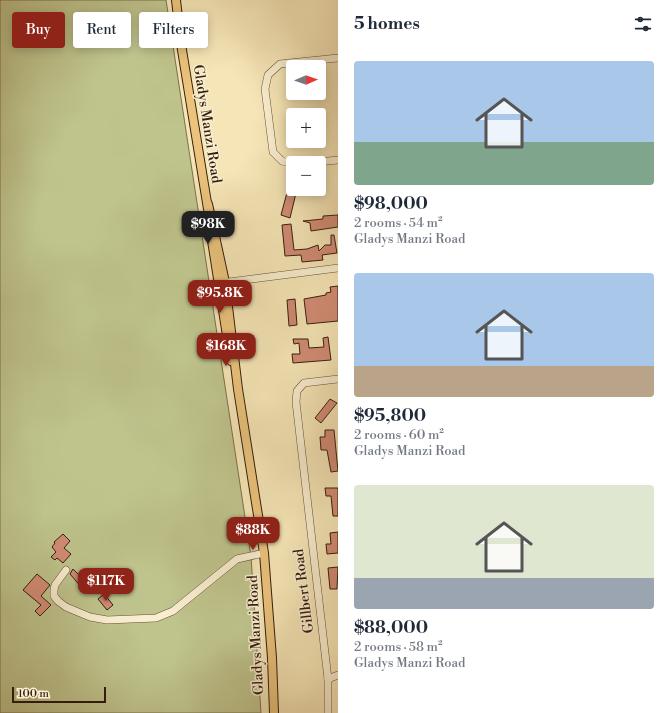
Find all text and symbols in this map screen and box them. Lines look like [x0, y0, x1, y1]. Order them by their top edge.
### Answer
chip: Buy [12, 12, 65, 48]
chip: Rent [73, 12, 131, 48]
chip: Filters [139, 12, 208, 48]
text: 5 homes [354, 13, 420, 35]
icon: filters [632, 13, 654, 35]
north arrow [286, 60, 326, 100]
map controls [286, 60, 326, 196]
street label: Gladys Manzi Road [189, 63, 225, 185]
icon: home [468, 87, 540, 159]
button: + [286, 108, 326, 148]
button: − [286, 156, 326, 196]
text: $98,000 [354, 193, 428, 215]
pin: $98K [184, 211, 232, 245]
text: 2 rooms · 54 m² [354, 215, 443, 231]
text: $98K [191, 216, 225, 232]
text: Gladys Manzi Road [354, 231, 465, 247]
pin: $95.8K [187, 280, 253, 314]
text: $95.8K [197, 285, 243, 301]
icon: home [468, 299, 540, 371]
pin: $168K [198, 333, 254, 367]
text: $168K [206, 338, 246, 354]
text: $95,800 [354, 405, 426, 427]
text: 2 rooms · 60 m² [354, 427, 444, 443]
text: Gladys Manzi Road [354, 443, 465, 459]
icon: home [468, 511, 540, 583]
pin: $88K [229, 517, 277, 551]
text: $88K [236, 522, 270, 538]
street label: Gillbert Road [290, 548, 318, 634]
pin: $117K [78, 568, 134, 602]
text: $117K [87, 573, 125, 589]
street label: Gladys Manzi Road [244, 575, 268, 695]
text: $88,000 [354, 617, 428, 639]
text: 2 rooms · 58 m² [354, 639, 443, 655]
text: Gladys Manzi Road [354, 655, 465, 671]
scale bar [12, 685, 106, 704]
text: 100 m [18, 687, 49, 701]

